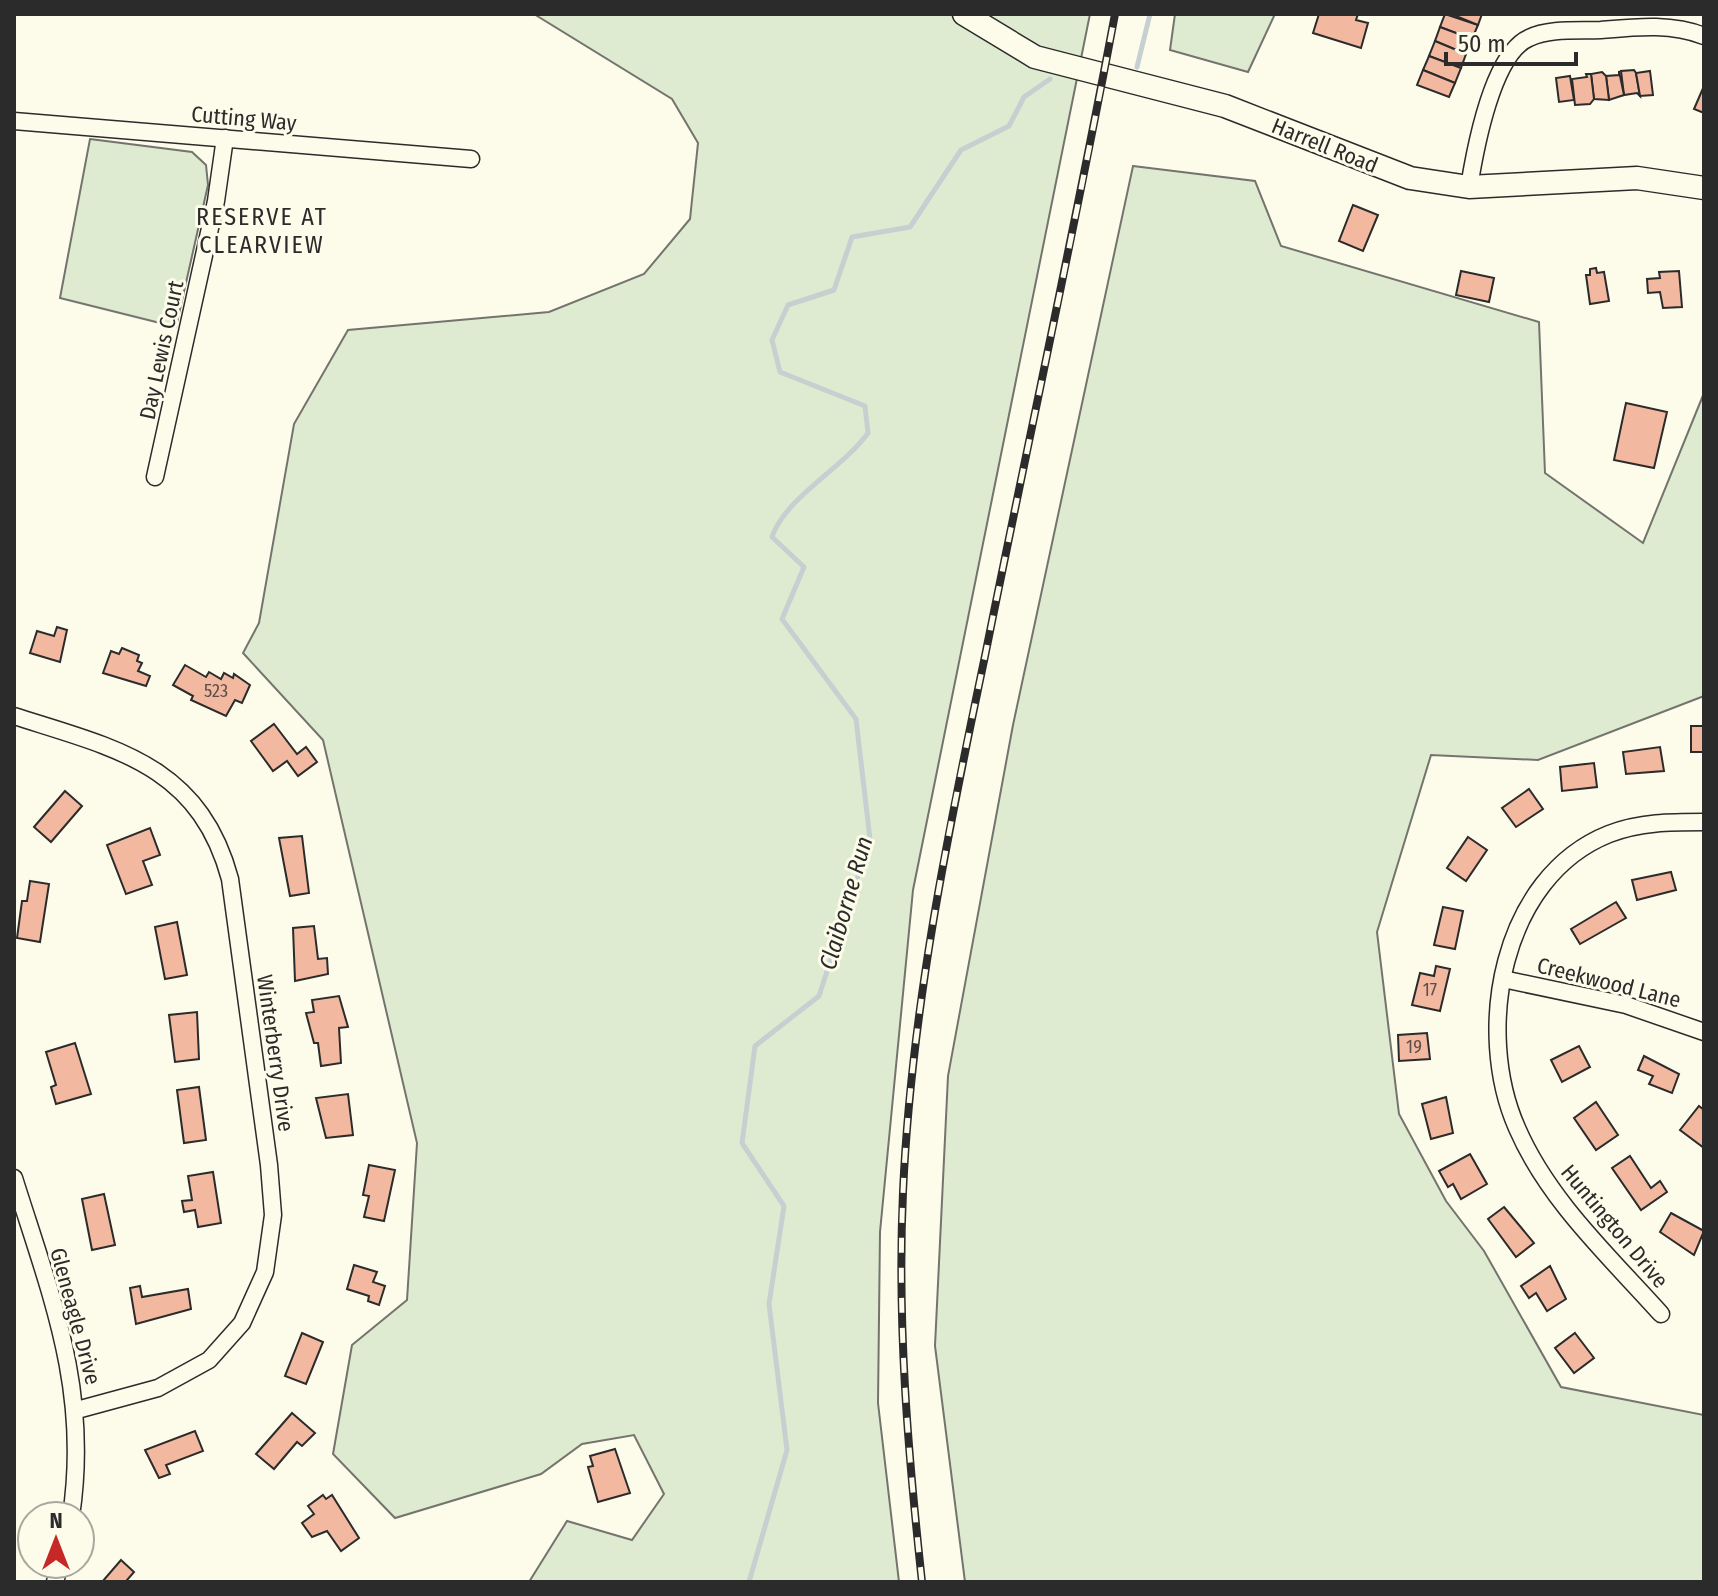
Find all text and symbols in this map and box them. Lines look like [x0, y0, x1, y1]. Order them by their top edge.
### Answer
scale bar [1446, 16, 1576, 66]
text: 50 m [1458, 30, 1506, 58]
street label: Cutting Way [190, 100, 298, 137]
street label: Harrell Road [1268, 112, 1382, 179]
district label: RESERVE AT CLEARVIEW [196, 203, 328, 259]
street label: Day Lewis Court [134, 277, 190, 422]
house number: 523 [204, 680, 228, 702]
water label: Claiborne Run [814, 833, 878, 973]
street label: Creekwood Lane [1534, 952, 1684, 1013]
street label: Winterberry Drive [251, 973, 300, 1133]
house number: 17 [1423, 979, 1437, 1001]
house number: 19 [1406, 1036, 1422, 1058]
street label: Huntington Drive [1555, 1159, 1674, 1294]
street label: Gleneagle Drive [44, 1245, 107, 1388]
north arrow [16, 1500, 96, 1580]
text: N [49, 1507, 63, 1534]

